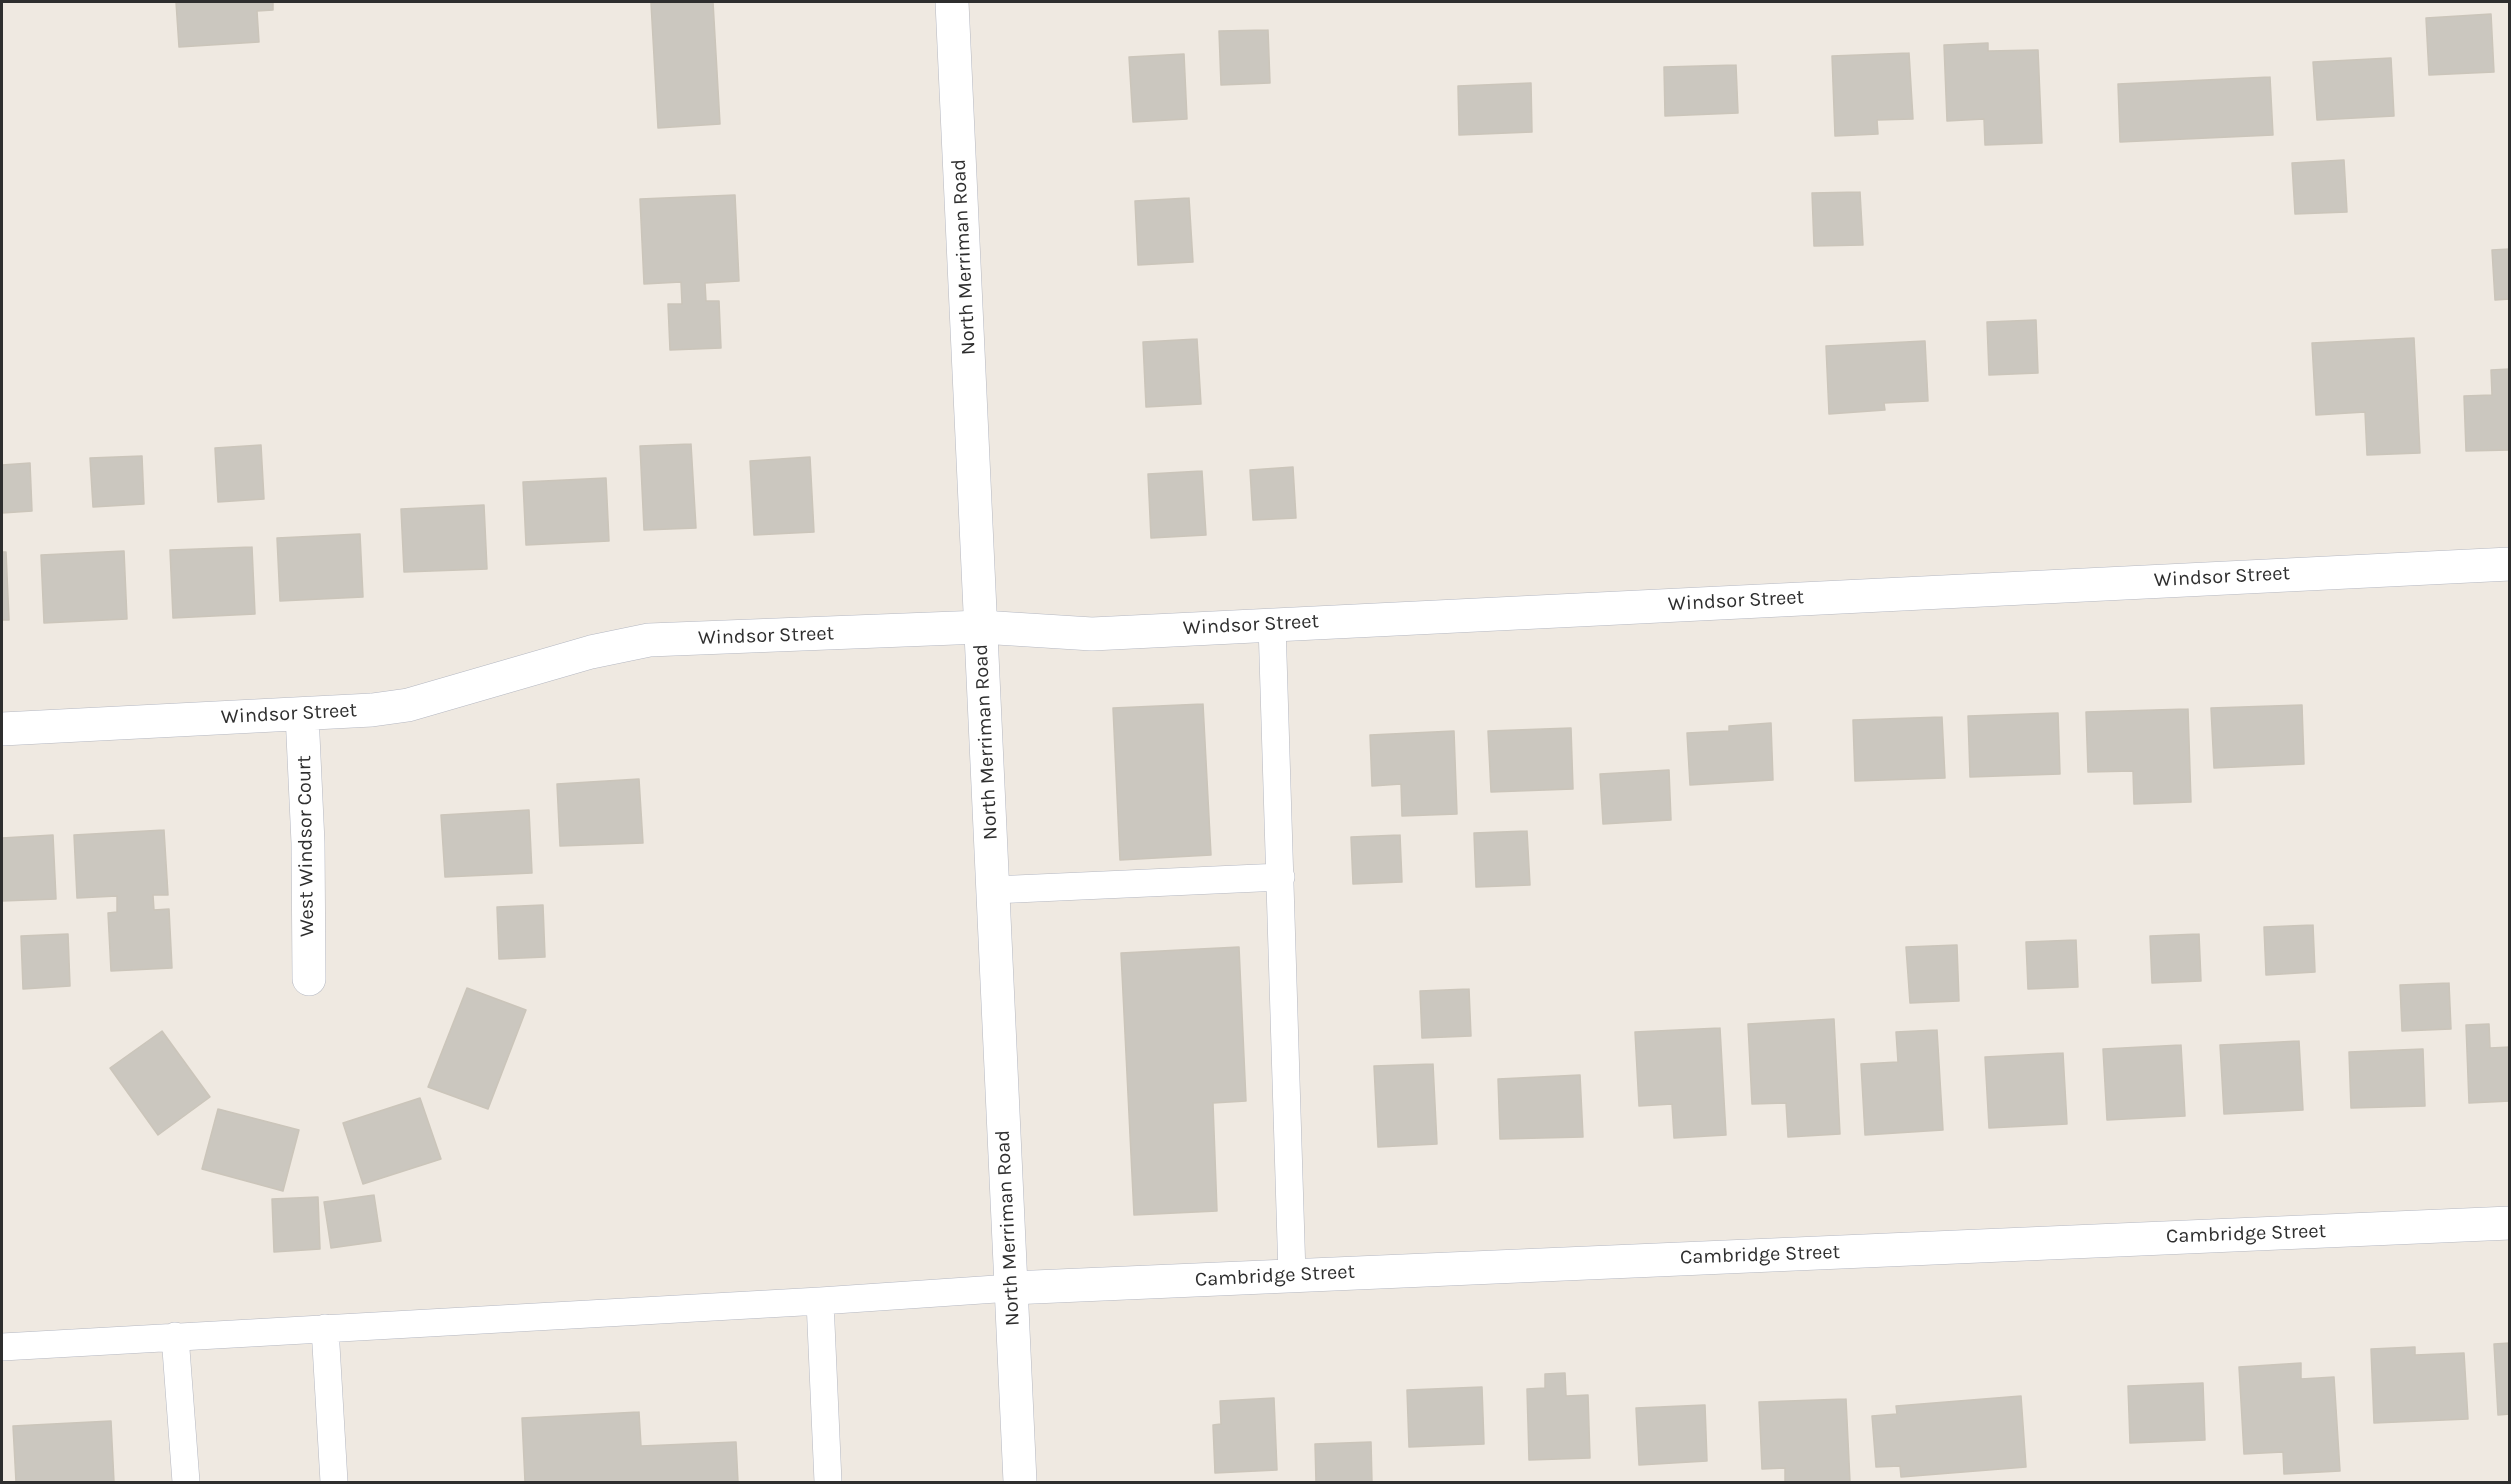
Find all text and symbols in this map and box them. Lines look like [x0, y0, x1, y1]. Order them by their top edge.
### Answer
street label: North Merriman Road [947, 158, 981, 356]
street label: Windsor Street [2153, 561, 2291, 593]
street label: Windsor Street [1667, 585, 1805, 617]
street label: Windsor Street [1182, 609, 1320, 641]
street label: Windsor Street [698, 622, 834, 650]
street label: North Merriman Road [969, 643, 1003, 841]
street label: Windsor Street [220, 698, 358, 730]
street label: West Windsor Court [292, 755, 320, 937]
street label: North Merriman Road [991, 1129, 1025, 1327]
street label: Cambridge Street [2166, 1219, 2326, 1249]
street label: Cambridge Street [1680, 1240, 1840, 1270]
street label: Cambridge Street [1194, 1260, 1356, 1292]

